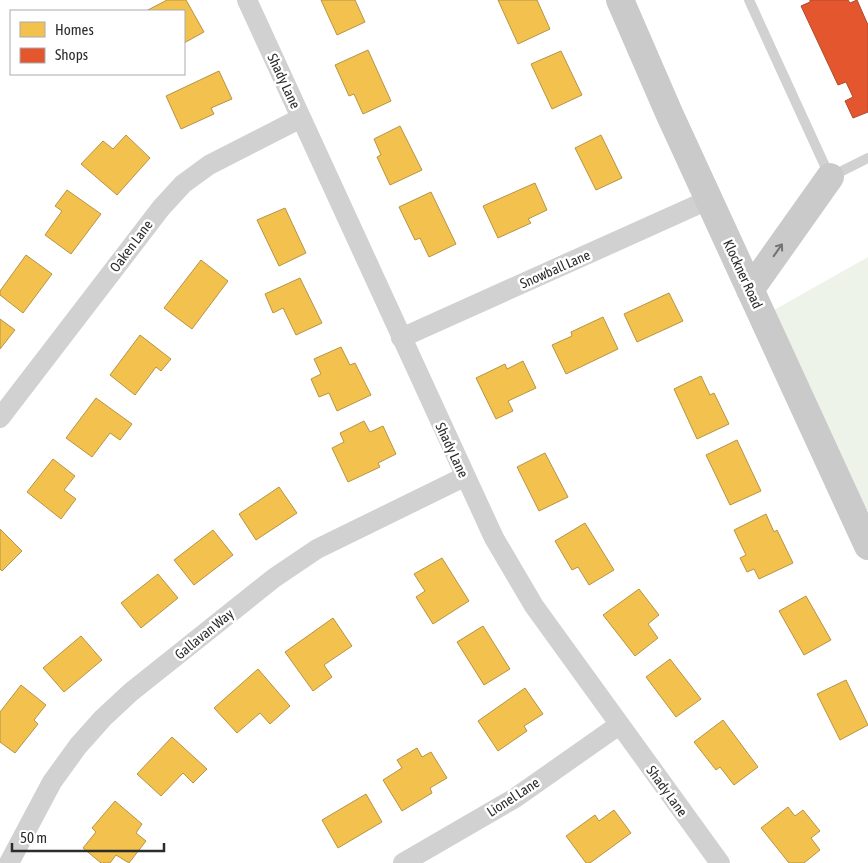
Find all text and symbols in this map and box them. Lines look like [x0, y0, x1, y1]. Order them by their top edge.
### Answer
legend [10, 10, 185, 75]
text: Homes [55, 21, 94, 38]
text: Shops [55, 46, 88, 63]
street label: Shady Lane [264, 51, 304, 111]
street label: Oaken Lane [106, 217, 156, 275]
street label: Klockner Road [720, 237, 766, 311]
one-way arrow [773, 244, 783, 258]
street label: Snowball Lane [517, 246, 593, 292]
street label: Shady Lane [432, 420, 472, 480]
street label: Gallavan Way [171, 605, 237, 662]
street label: Shady Lane [643, 763, 691, 819]
street label: Lionel Lane [484, 774, 542, 820]
scale bar [12, 820, 165, 852]
text: 50 m [20, 829, 47, 846]

